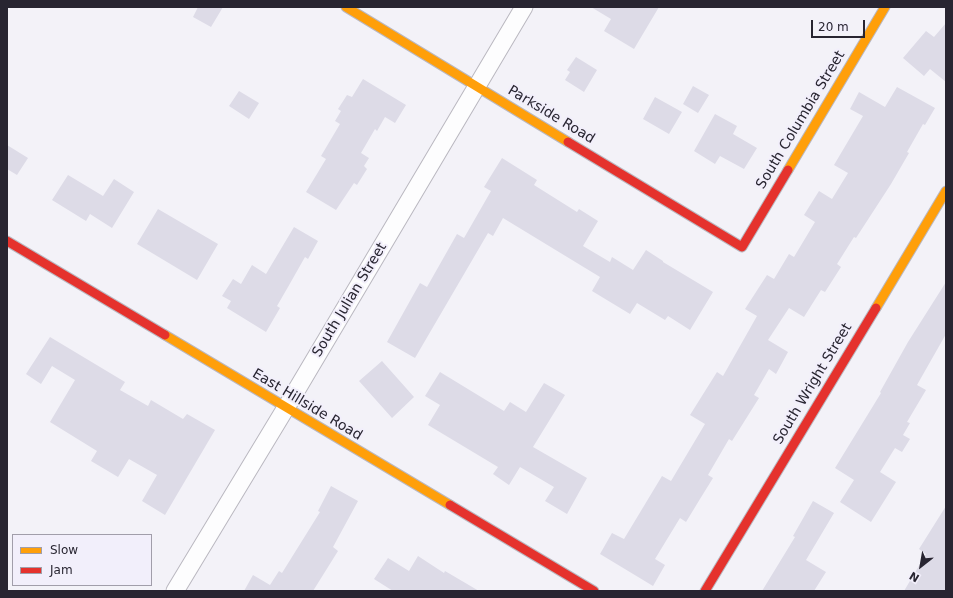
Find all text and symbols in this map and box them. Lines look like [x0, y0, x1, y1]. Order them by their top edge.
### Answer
scale bar [813, 12, 867, 38]
text: 20 m [818, 20, 849, 34]
street label: South Columbia Street [753, 48, 849, 192]
street label: Parkside Road [504, 82, 598, 148]
street label: South Julian Street [309, 240, 391, 360]
street label: South Wright Street [770, 320, 856, 448]
street label: East Hillside Road [249, 366, 365, 444]
legend [12, 534, 152, 586]
text: Slow [50, 543, 78, 557]
north arrow [901, 546, 941, 586]
text: Jam [50, 563, 73, 577]
text: N [907, 569, 922, 585]

